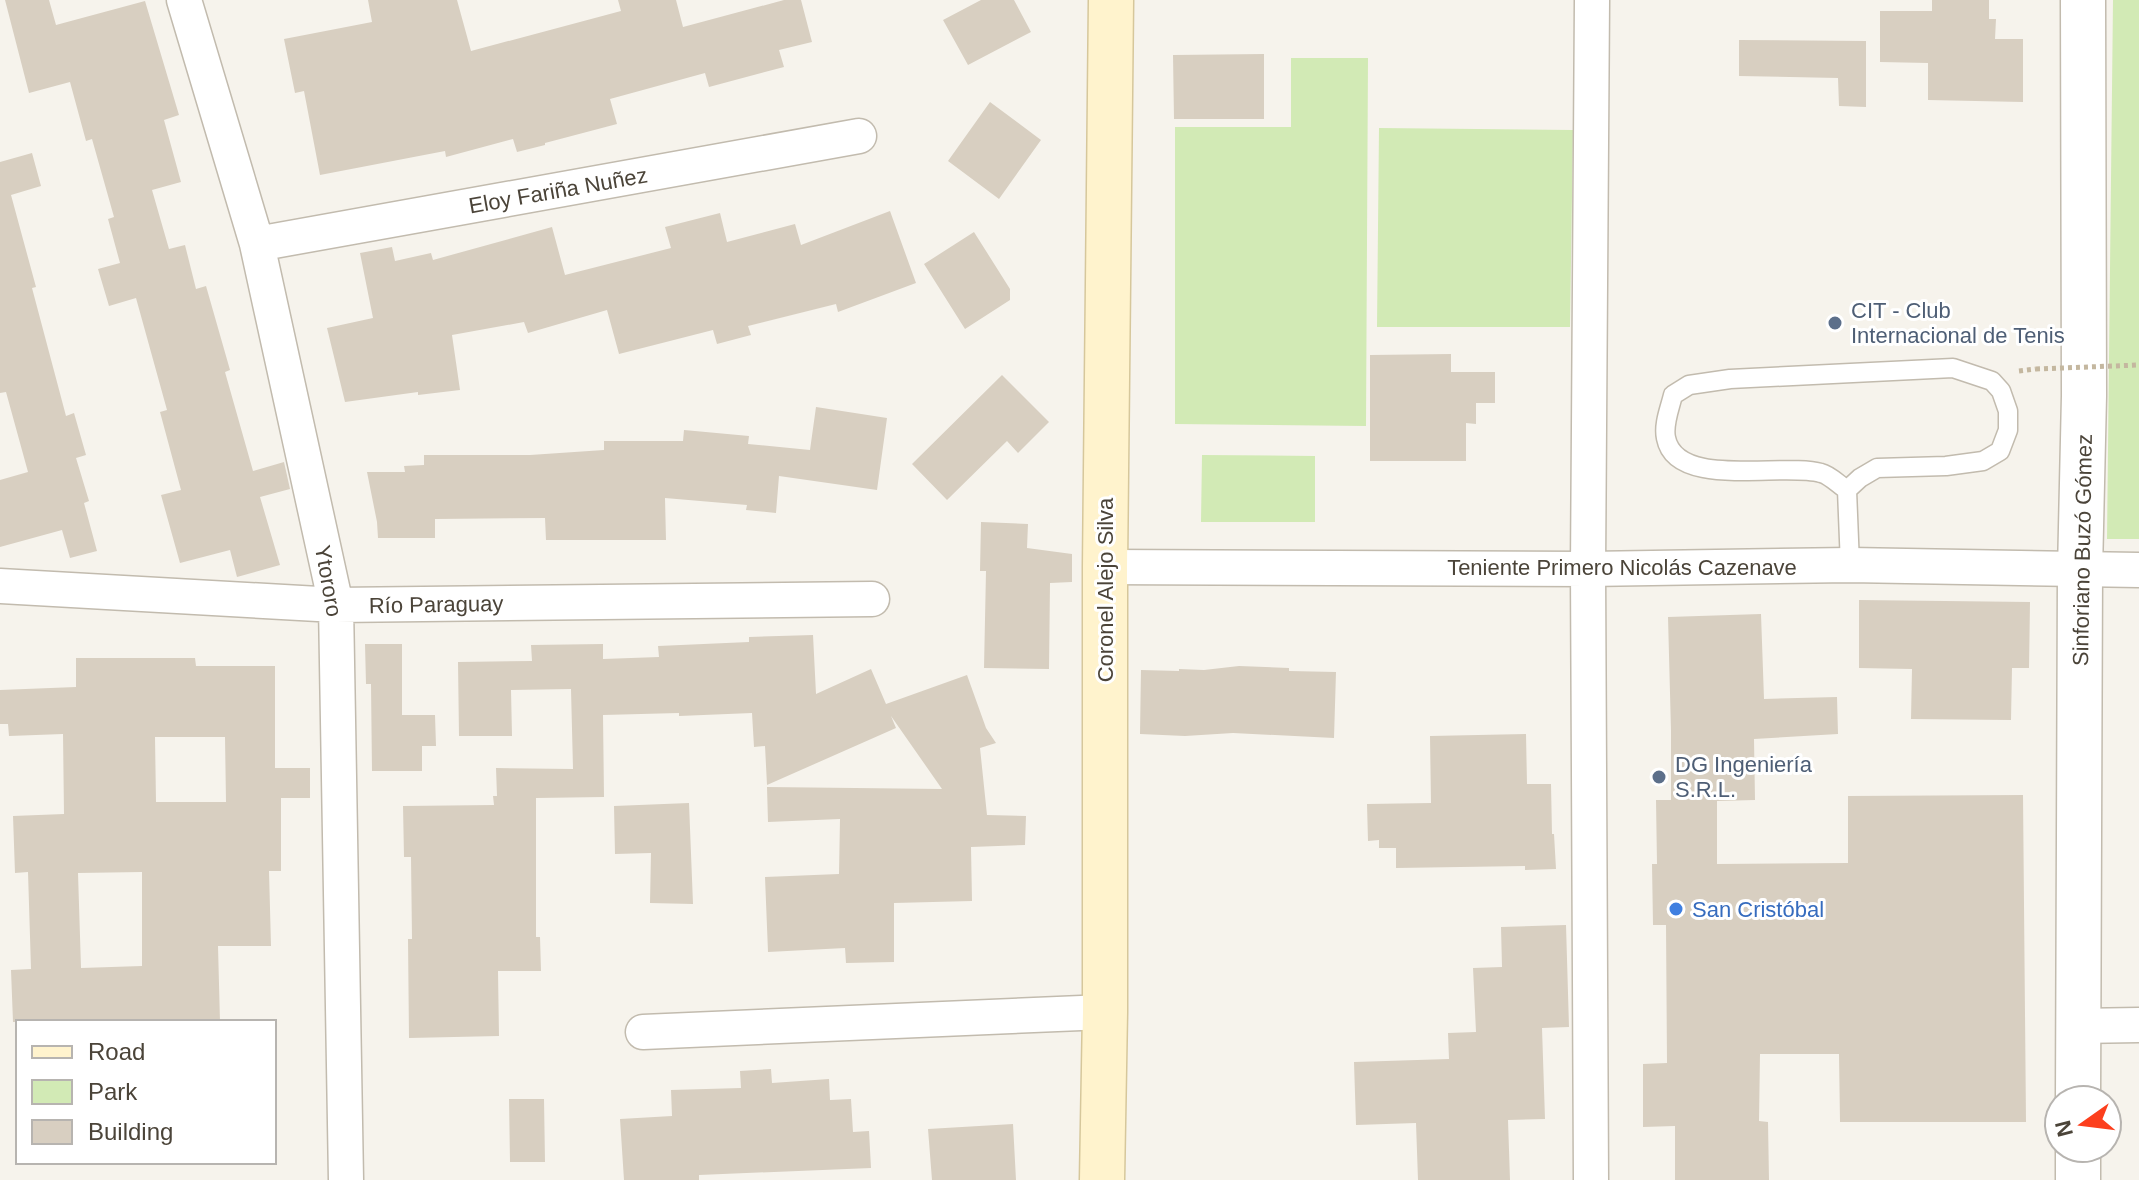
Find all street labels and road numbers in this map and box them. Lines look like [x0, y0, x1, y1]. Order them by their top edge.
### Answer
street label: Eloy Fariña Nuñez [467, 162, 649, 219]
street label: Sinforiano Buzó Gómez [2068, 434, 2097, 666]
street label: Coronel Alejo Silva [1093, 497, 1118, 682]
street label: Ytororo [310, 543, 347, 619]
street label: Teniente Primero Nicolás Cazenave [1447, 555, 1797, 580]
street label: Río Paraguay [369, 591, 503, 618]

